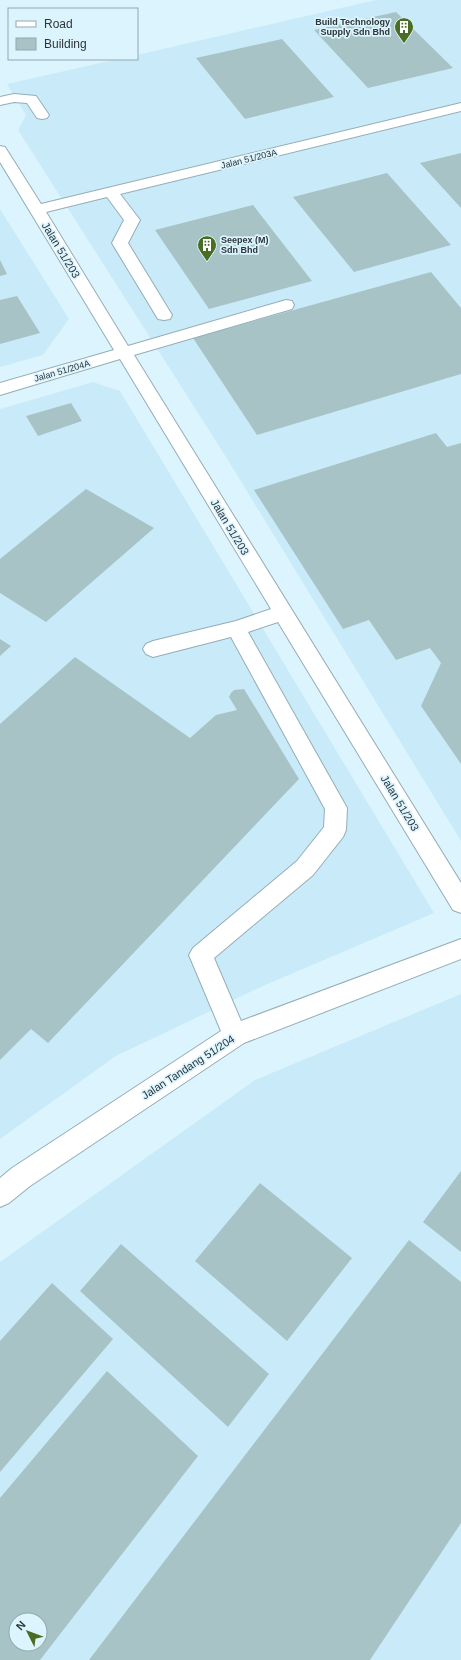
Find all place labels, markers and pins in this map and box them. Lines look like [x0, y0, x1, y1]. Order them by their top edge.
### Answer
building icon: Build Technology Supply Sdn Bhd [393, 16, 415, 44]
place label: Build Technology Supply Sdn Bhd [315, 17, 390, 37]
building icon: Seepex (M) Sdn Bhd [196, 234, 218, 262]
place label: Seepex (M) Sdn Bhd [221, 235, 269, 255]

